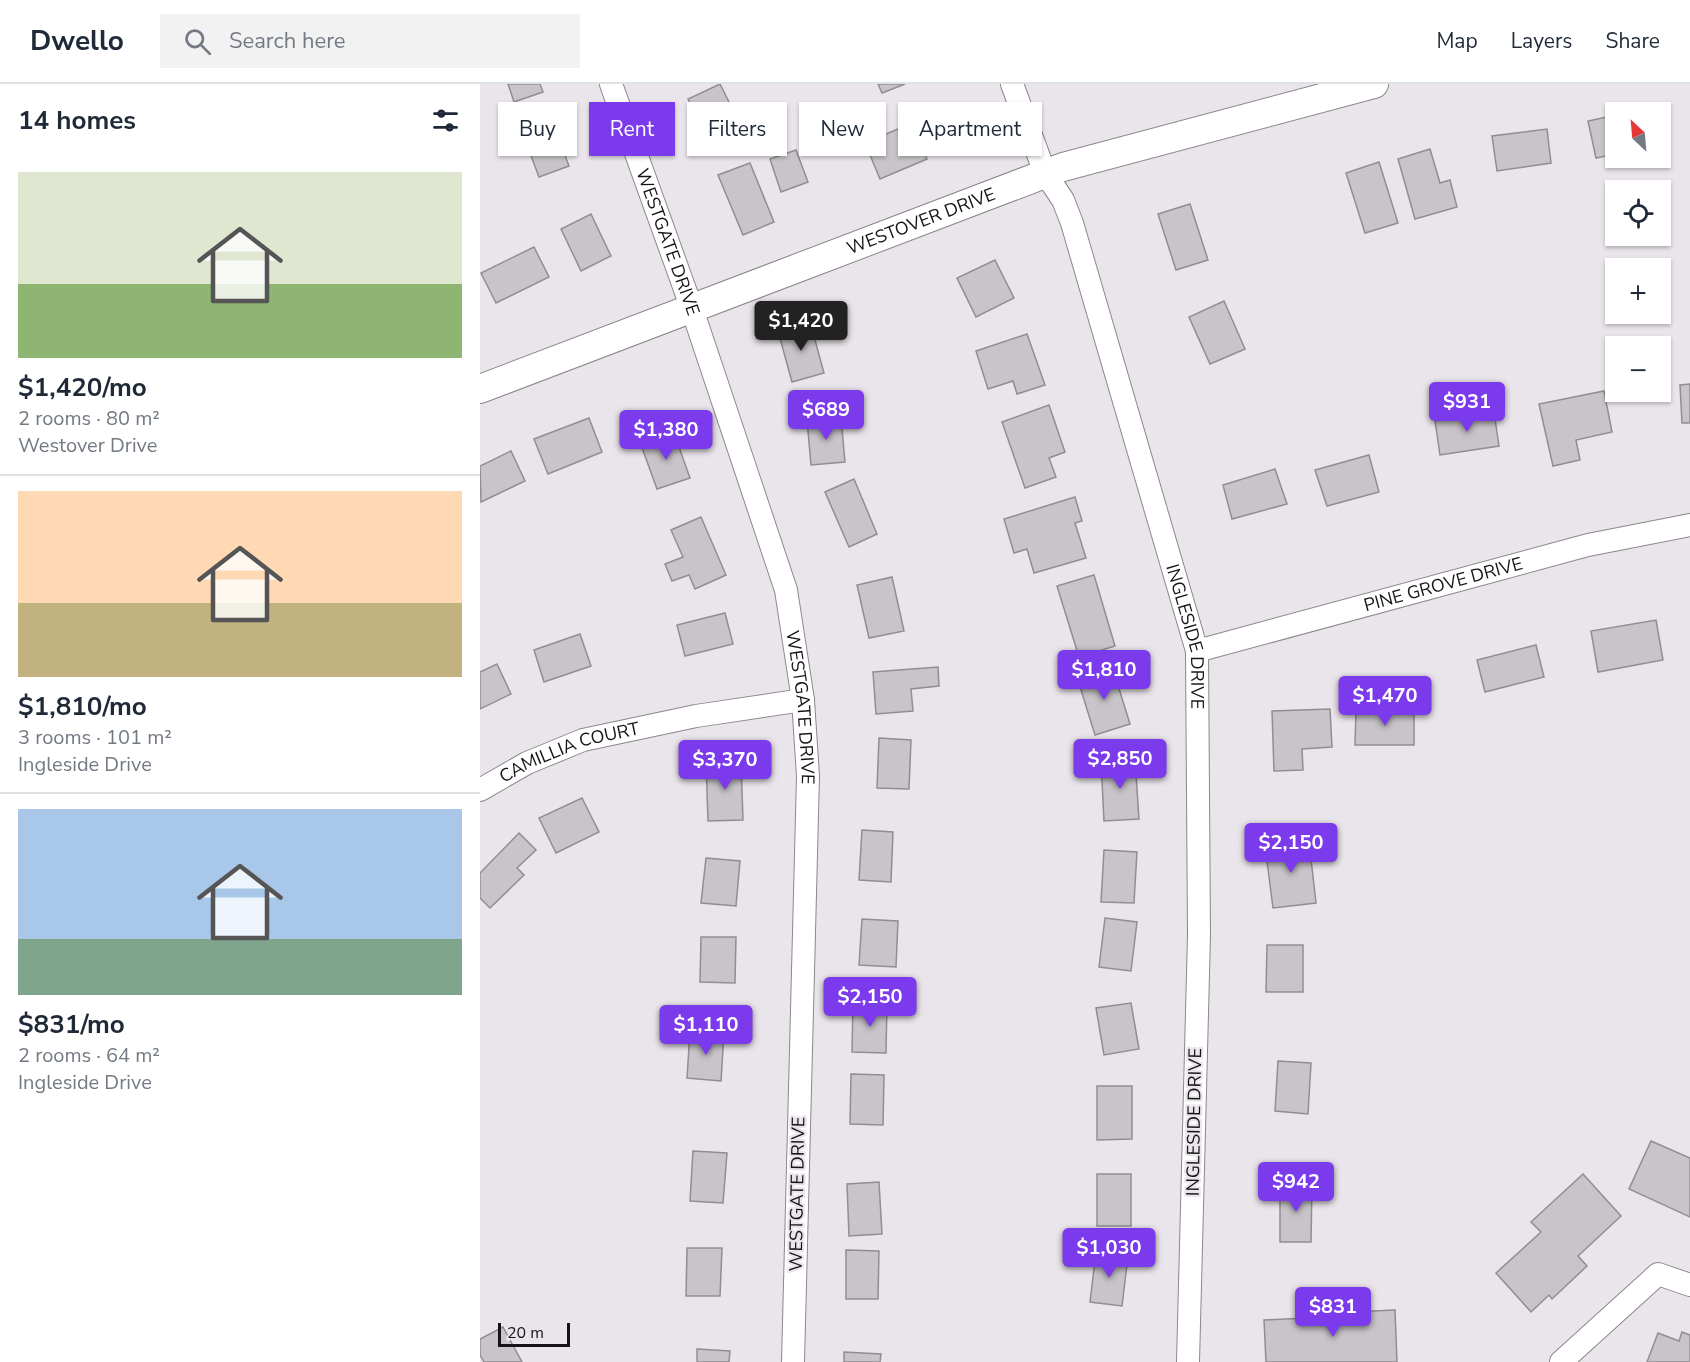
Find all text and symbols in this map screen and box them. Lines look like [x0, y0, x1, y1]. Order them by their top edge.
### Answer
search box [160, 14, 580, 68]
text: Dwello [30, 22, 124, 60]
icon: search [181, 25, 214, 58]
text: Search here [229, 26, 346, 56]
text: Map [1436, 27, 1478, 55]
text: Layers [1511, 27, 1572, 55]
text: Share [1605, 27, 1660, 55]
chip: Buy [498, 102, 577, 156]
chip: Rent [589, 102, 675, 156]
chip: Filters [687, 102, 787, 156]
chip: New [799, 102, 886, 156]
chip: Apartment [898, 102, 1042, 156]
north arrow [1605, 102, 1671, 168]
map controls [1605, 102, 1671, 402]
text: 14 homes [18, 103, 136, 138]
icon: filters [429, 104, 462, 137]
street label: WESTGATE DRIVE [630, 165, 705, 319]
button: locate [1605, 180, 1671, 246]
street label: WESTOVER DRIVE [843, 182, 999, 260]
icon: home [186, 211, 294, 319]
button: + [1605, 258, 1671, 324]
pin: $1,420 [752, 301, 850, 352]
text: $1,420 [769, 307, 833, 334]
button: − [1605, 336, 1671, 402]
text: $1,420/mo [18, 370, 147, 405]
pin: $931 [1431, 382, 1503, 433]
text: $931 [1443, 388, 1491, 415]
pin: $689 [790, 390, 862, 441]
text: $689 [802, 396, 850, 423]
text: 2 rooms · 80 m² [18, 405, 160, 432]
pin: $1,380 [617, 410, 715, 461]
text: $1,380 [634, 416, 698, 443]
text: Westover Drive [18, 432, 157, 459]
icon: home [186, 530, 294, 638]
street label: PINE GROVE DRIVE [1361, 551, 1525, 617]
street label: INGLESIDE DRIVE [1160, 561, 1209, 709]
street label: WESTGATE DRIVE [780, 629, 820, 785]
pin: $1,810 [1055, 650, 1153, 701]
text: $1,810 [1072, 656, 1136, 683]
pin: $1,470 [1336, 676, 1434, 727]
text: $1,470 [1353, 682, 1417, 709]
text: $1,810/mo [18, 689, 147, 724]
street label: CAMILLIA COURT [495, 716, 642, 788]
text: 3 rooms · 101 m² [18, 724, 172, 751]
pin: $2,850 [1071, 739, 1169, 790]
pin: $3,370 [676, 740, 774, 791]
text: $2,850 [1088, 745, 1152, 772]
text: $3,370 [693, 746, 757, 773]
text: Ingleside Drive [18, 751, 152, 778]
pin: $2,150 [1242, 823, 1340, 874]
text: $2,150 [1259, 829, 1323, 856]
icon: home [186, 848, 294, 956]
pin: $2,150 [821, 977, 919, 1028]
text: $2,150 [838, 983, 902, 1010]
pin: $1,110 [657, 1005, 755, 1056]
text: $831/mo [18, 1007, 125, 1042]
text: $1,110 [674, 1011, 738, 1038]
text: 2 rooms · 64 m² [18, 1042, 160, 1069]
street label: INGLESIDE DRIVE [1181, 1048, 1207, 1196]
text: Ingleside Drive [18, 1069, 152, 1096]
street label: WESTGATE DRIVE [784, 1116, 810, 1272]
pin: $942 [1260, 1162, 1332, 1213]
text: $942 [1272, 1168, 1320, 1195]
pin: $1,030 [1060, 1228, 1158, 1279]
text: $1,030 [1077, 1234, 1141, 1261]
pin: $831 [1297, 1287, 1369, 1338]
text: $831 [1309, 1293, 1357, 1320]
scale bar [498, 1320, 570, 1348]
text: 20 m [507, 1322, 544, 1344]

